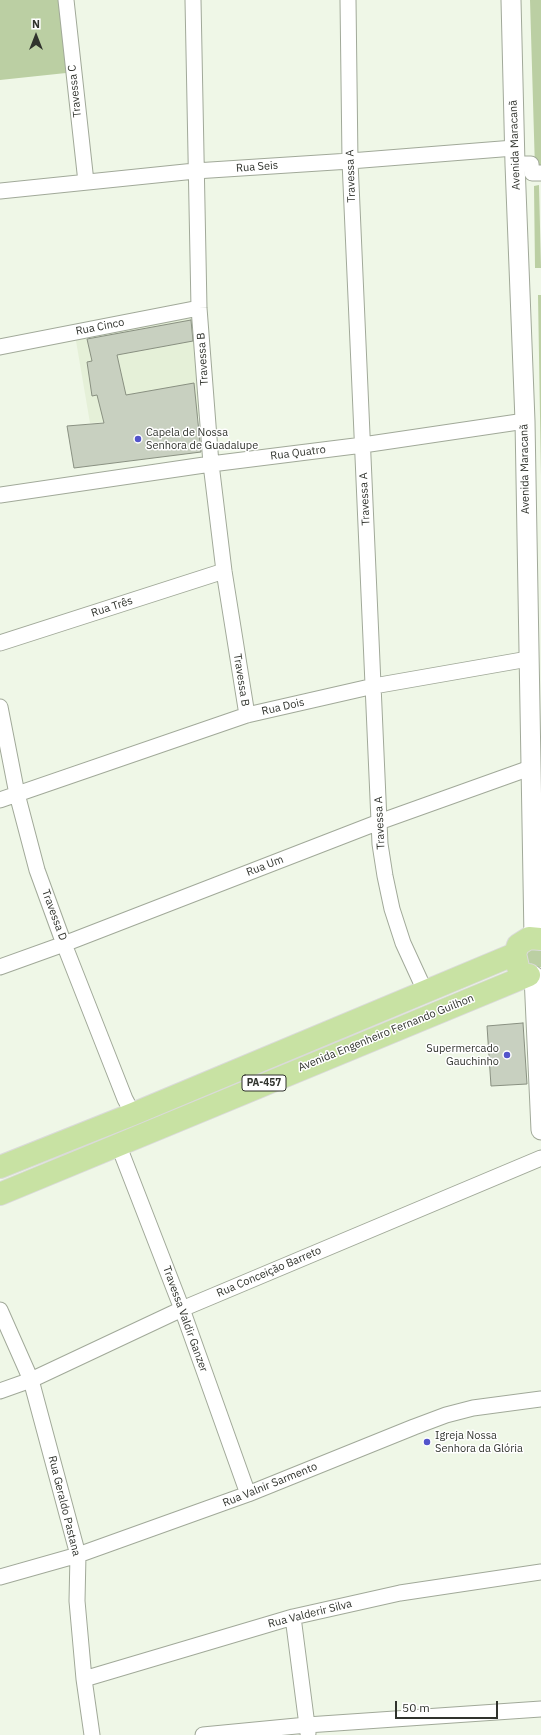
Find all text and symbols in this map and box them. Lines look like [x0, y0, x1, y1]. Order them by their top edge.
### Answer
north arrow [16, 16, 56, 56]
text: N [32, 17, 40, 31]
street label: Travessa C [66, 64, 84, 118]
street label: Avenida Maracanã [507, 100, 523, 190]
street label: Travessa A [343, 149, 359, 203]
street label: Rua Seis [235, 159, 279, 175]
street label: Rua Cinco [75, 316, 125, 338]
street label: Travessa B [195, 332, 211, 386]
street label: Avenida Maracanã [518, 424, 532, 514]
place label: Capela de Nossa Senhora de Guadalupe [146, 426, 258, 452]
marker: Capela de Nossa Senhora de Guadalupe [133, 434, 143, 444]
street label: Rua Quatro [270, 443, 326, 463]
street label: Travessa A [357, 472, 373, 526]
street label: Rua Três [90, 594, 134, 620]
street label: Travessa B [230, 653, 252, 707]
street label: Rua Dois [260, 696, 306, 718]
street label: Travessa A [372, 796, 388, 850]
street label: Rua Um [245, 853, 285, 879]
street label: Travessa D [39, 888, 69, 942]
street label: Avenida Engenheiro Fernando Guilhon [296, 992, 476, 1074]
place label: Supermercado Gauchinho [426, 1042, 499, 1068]
marker: Supermercado Gauchinho [502, 1050, 512, 1060]
road number: PA-457 [242, 1075, 286, 1091]
street label: Rua Conceição Barreto [215, 1244, 323, 1300]
street label: Travessa Valdir Ganzer [160, 1264, 210, 1374]
place label: Igreja Nossa Senhora da Glória [435, 1429, 523, 1455]
marker: Igreja Nossa Senhora da Glória [422, 1437, 432, 1447]
street label: Rua Geraldo Pastana [45, 1454, 83, 1558]
street label: Rua Valnir Sarmento [221, 1460, 319, 1510]
street label: Rua Valderir Silva [267, 1597, 353, 1631]
scale bar [397, 1693, 500, 1719]
text: 50 m [402, 1700, 430, 1715]

